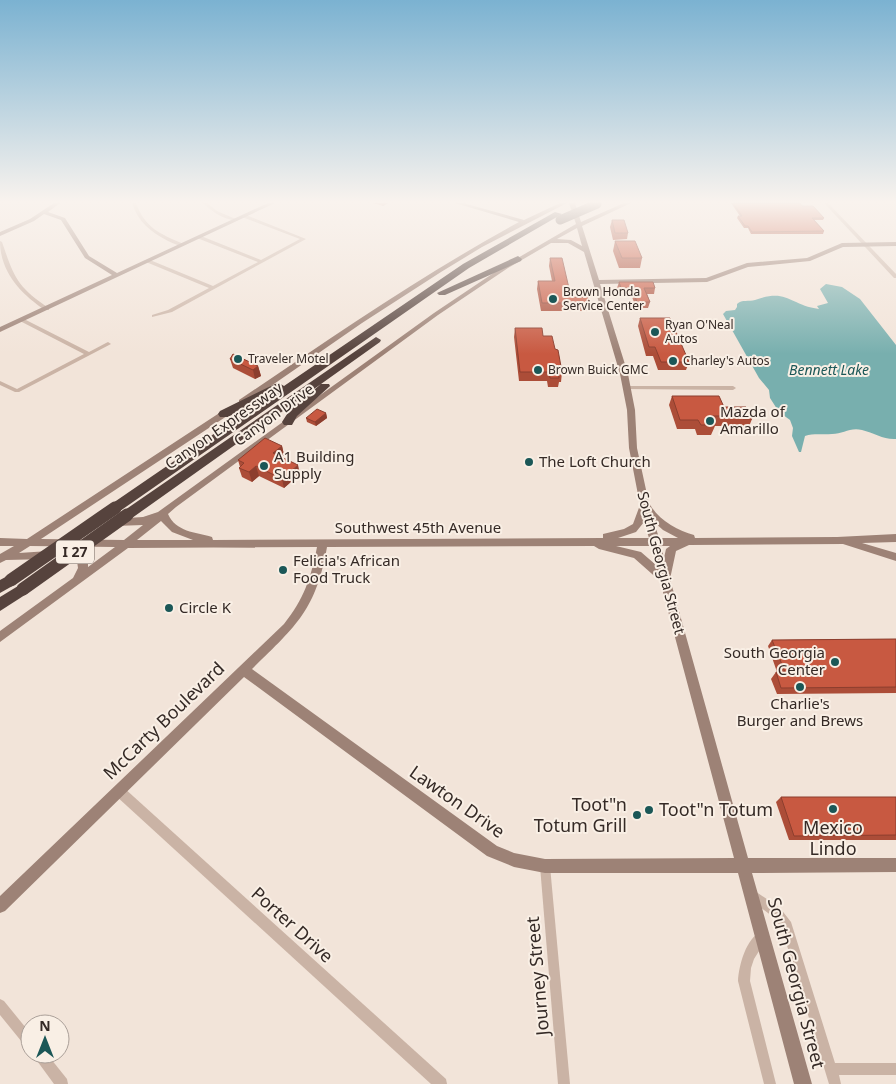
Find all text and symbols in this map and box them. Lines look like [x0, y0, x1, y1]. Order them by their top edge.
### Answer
place label: Brown Honda Service Center [563, 283, 644, 314]
marker: Brown Honda Service Center [547, 293, 559, 305]
place label: Ryan O'Neal Autos [665, 316, 734, 347]
marker: Ryan O'Neal Autos [649, 326, 661, 338]
place label: Traveler Motel [248, 350, 329, 367]
place label: Charley's Autos [683, 352, 770, 369]
marker: Traveler Motel [232, 353, 244, 365]
marker: Charley's Autos [667, 355, 679, 367]
water label: Bennett Lake [789, 360, 869, 379]
place label: Brown Buick GMC [548, 361, 649, 378]
marker: Brown Buick GMC [532, 364, 544, 376]
street label: Canyon Expressway [161, 377, 286, 473]
street label: Canyon Drive [229, 378, 317, 450]
place label: Mazda of Amarillo [720, 401, 786, 438]
marker: Mazda of Amarillo [704, 415, 716, 427]
place label: A1 Building Supply [274, 446, 354, 483]
place label: The Loft Church [539, 451, 651, 471]
marker: The Loft Church [523, 456, 535, 468]
marker: A1 Building Supply [258, 460, 270, 472]
street label: South Georgia Street [633, 489, 691, 637]
street label: Southwest 45th Avenue [335, 517, 501, 537]
road number: I 27 [56, 540, 94, 564]
place label: Felicia's African Food Truck [293, 550, 400, 587]
marker: Felicia's African Food Truck [277, 564, 289, 576]
place label: Circle K [179, 597, 232, 617]
marker: Circle K [163, 602, 175, 614]
place label: South Georgia Center [724, 642, 825, 679]
street label: McCarty Boulevard [98, 656, 229, 784]
marker: South Georgia Center [829, 656, 841, 668]
marker: Charlie's Burger and Brews [794, 681, 806, 693]
place label: Charlie's Burger and Brews [737, 693, 863, 730]
street label: Lawton Drive [405, 759, 510, 843]
place label: Toot"n Totum Grill [534, 792, 627, 837]
place label: Toot"n Totum [659, 797, 773, 821]
marker: Mexico Lindo [827, 803, 839, 815]
marker: Toot"n Totum [643, 804, 655, 816]
marker: Toot"n Totum Grill [631, 809, 643, 821]
place label: Mexico Lindo [803, 815, 863, 860]
street label: Porter Drive [247, 881, 339, 967]
street label: South Georgia Street [763, 894, 832, 1071]
street label: Journey Street [520, 915, 554, 1039]
north arrow [20, 1014, 70, 1064]
text: N [39, 1016, 51, 1035]

